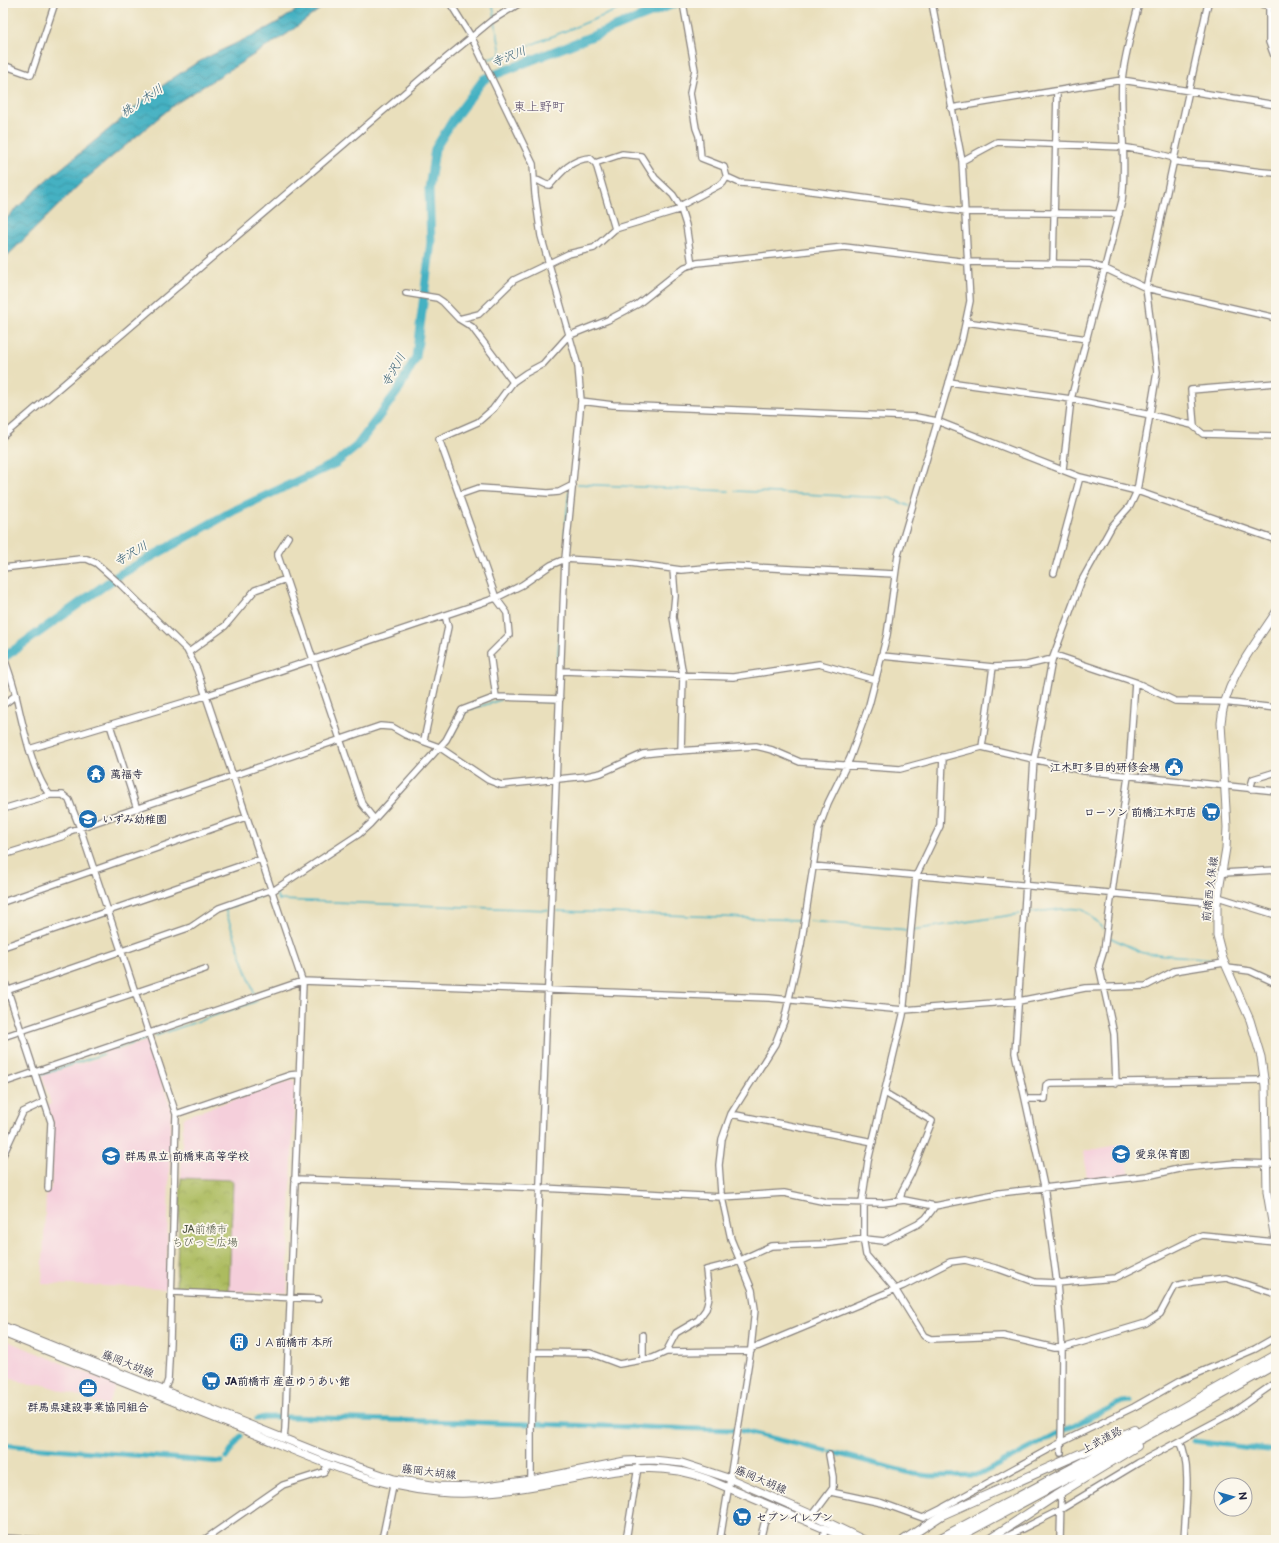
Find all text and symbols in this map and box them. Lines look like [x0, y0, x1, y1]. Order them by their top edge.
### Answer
water label: 寺沢川 [489, 43, 529, 71]
water label: 桃ノ木川 [118, 81, 166, 121]
district label: 東上野町 [513, 99, 565, 115]
water label: 寺沢川 [379, 351, 409, 389]
water label: 寺沢川 [112, 539, 150, 569]
public building icon: 江木町多目的研修会場 [1163, 756, 1185, 778]
place label: 江木町多目的研修会場 [1050, 761, 1160, 774]
temple icon: 萬福寺 [85, 763, 107, 785]
place label: 萬福寺 [110, 768, 143, 781]
supermarket icon: ローソン 前橋江木町店 [1200, 801, 1222, 823]
place label: ローソン 前橋江木町店 [1084, 806, 1197, 819]
school or university icon: いずみ幼稚園 [77, 808, 99, 830]
place label: いずみ幼稚園 [102, 813, 167, 826]
street label: 前橋西久保線 [1200, 855, 1220, 923]
school or university icon: 愛泉保育園 [1110, 1143, 1132, 1165]
school or university icon: 群馬県立 前橋東高等学校 [100, 1145, 122, 1167]
place label: 愛泉保育園 [1135, 1148, 1190, 1161]
place label: 群馬県立 前橋東高等学校 [125, 1150, 249, 1163]
park label: JA前橋市 ちびっこ広場 [172, 1223, 238, 1249]
building icon: ＪＡ前橋市 本所 [228, 1331, 250, 1353]
place label: ＪＡ前橋市 本所 [253, 1336, 333, 1349]
street label: 藤岡大胡線 [100, 1348, 156, 1380]
supermarket icon: JA前橋市 産直ゆうあい館 [200, 1370, 222, 1392]
place label: JA前橋市 産直ゆうあい館 [225, 1375, 350, 1388]
office icon: 群馬県建設事業協同組合 [77, 1377, 99, 1399]
place label: 群馬県建設事業協同組合 [28, 1401, 149, 1414]
street label: 上武道路 [1080, 1424, 1124, 1456]
street label: 藤岡大胡線 [401, 1462, 457, 1482]
street label: 藤岡大胡線 [733, 1463, 789, 1497]
north arrow [1213, 1477, 1253, 1517]
text: N [1236, 1491, 1249, 1501]
supermarket icon: セブンイレブン [731, 1506, 753, 1528]
place label: セブンイレブン [756, 1511, 833, 1524]

